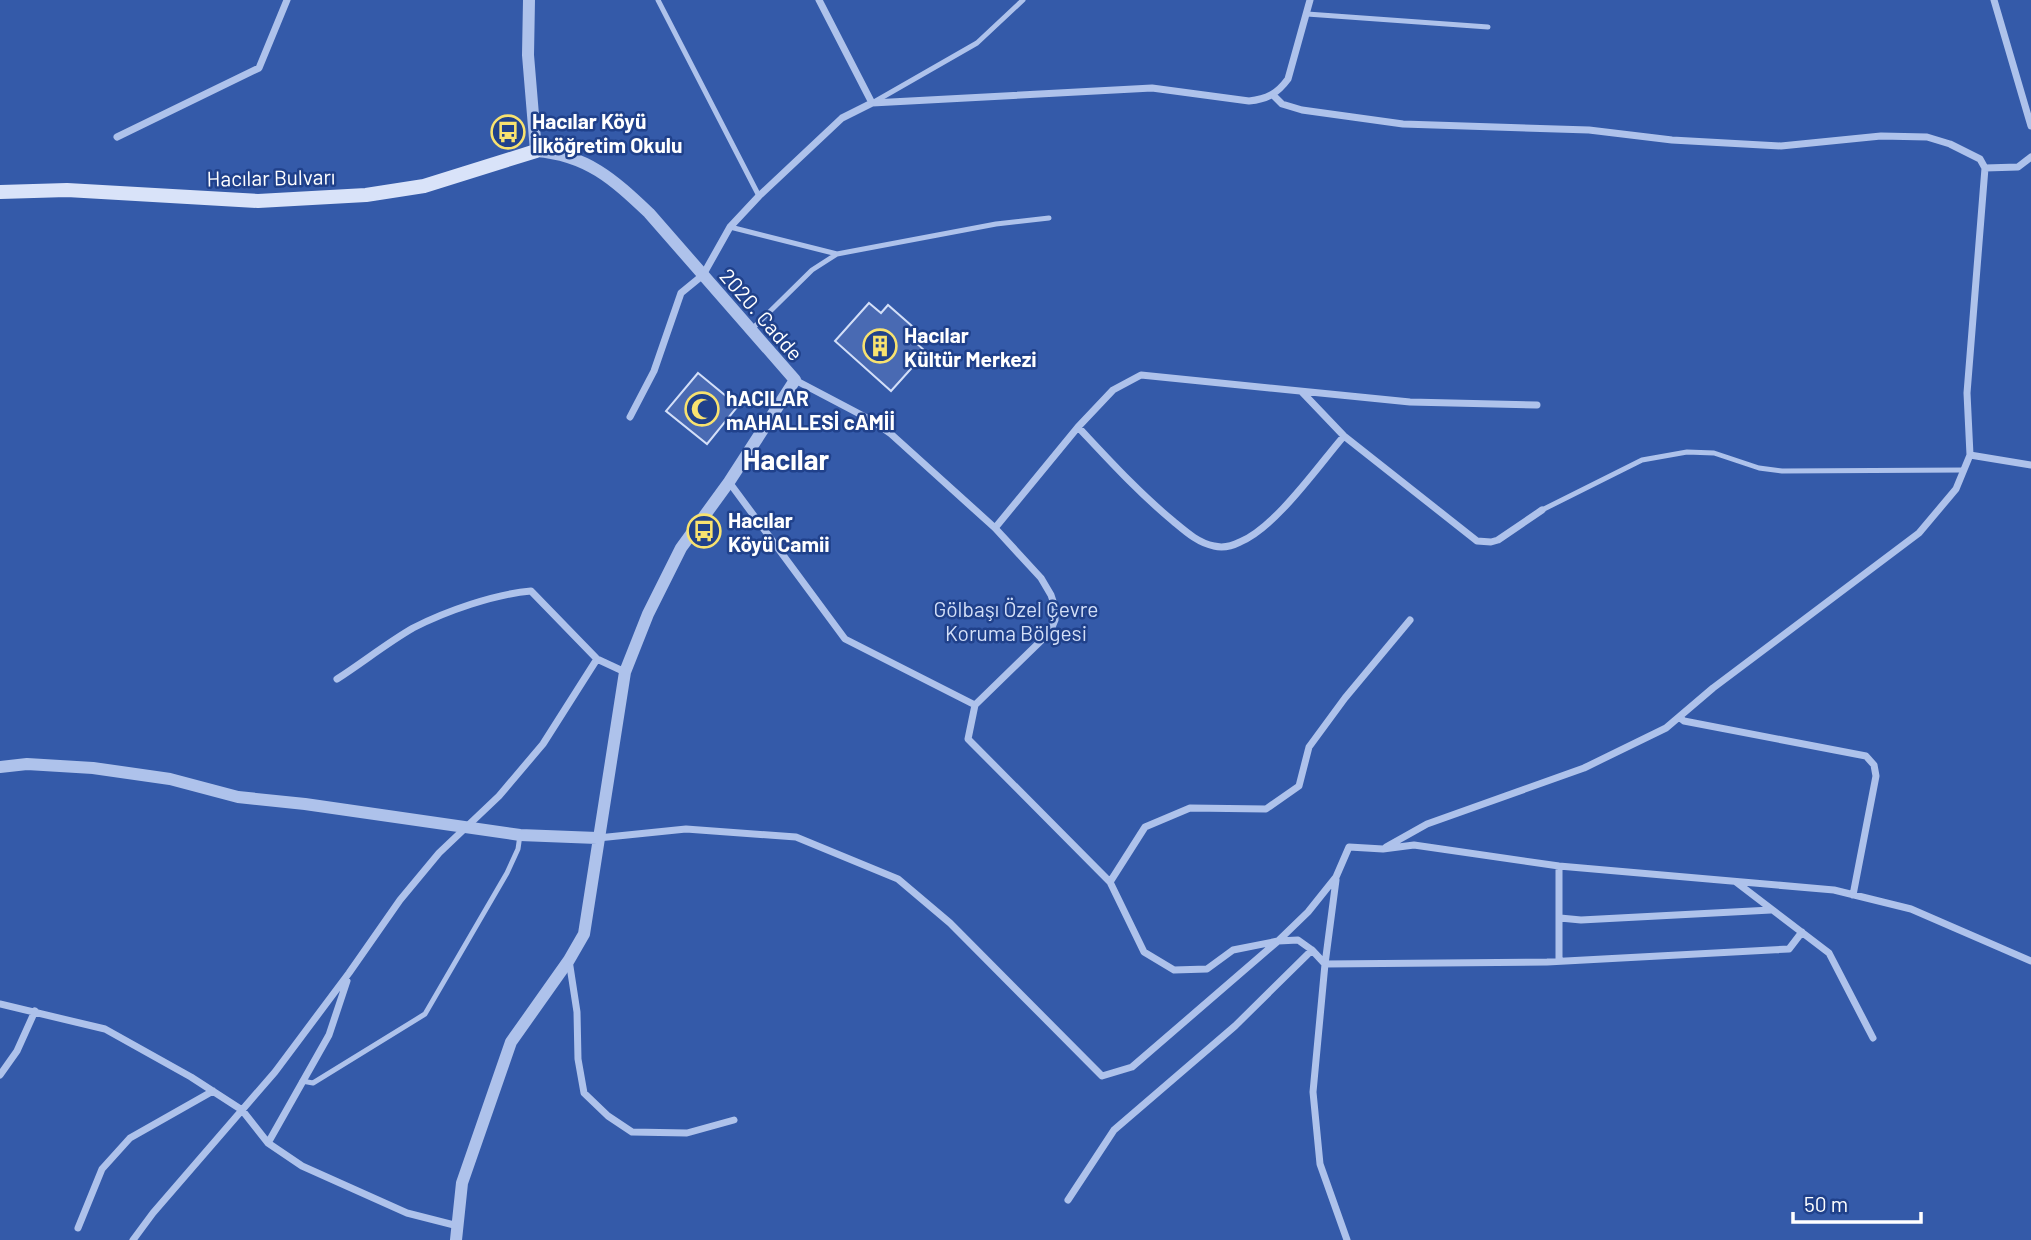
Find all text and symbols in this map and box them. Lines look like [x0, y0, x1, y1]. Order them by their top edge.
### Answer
place label: Hacılar Köyü İlköğretim Okulu [532, 108, 682, 157]
bus stop icon: Hacılar Köyü İlköğretim Okulu [489, 113, 527, 151]
street label: Hacılar Bulvarı [206, 163, 336, 191]
street label: 2020. Cadde [715, 263, 809, 365]
place label: Hacılar Kültür Merkezi [904, 322, 1037, 371]
building icon: Hacılar Kültür Merkezi [861, 327, 899, 365]
place label: hACILAR mAHALLESİ cAMİİ [726, 385, 895, 434]
mosque icon: hACILAR mAHALLESİ cAMİİ [683, 390, 721, 428]
district label: Hacılar [743, 442, 829, 476]
place label: Hacılar Köyü Camii [728, 507, 830, 556]
bus stop icon: Hacılar Köyü Camii [685, 512, 723, 550]
park label: Gölbaşı Özel Çevre Koruma Bölgesi [934, 596, 1098, 645]
scale bar [1793, 1180, 1921, 1224]
text: 50 m [1804, 1191, 1848, 1216]

